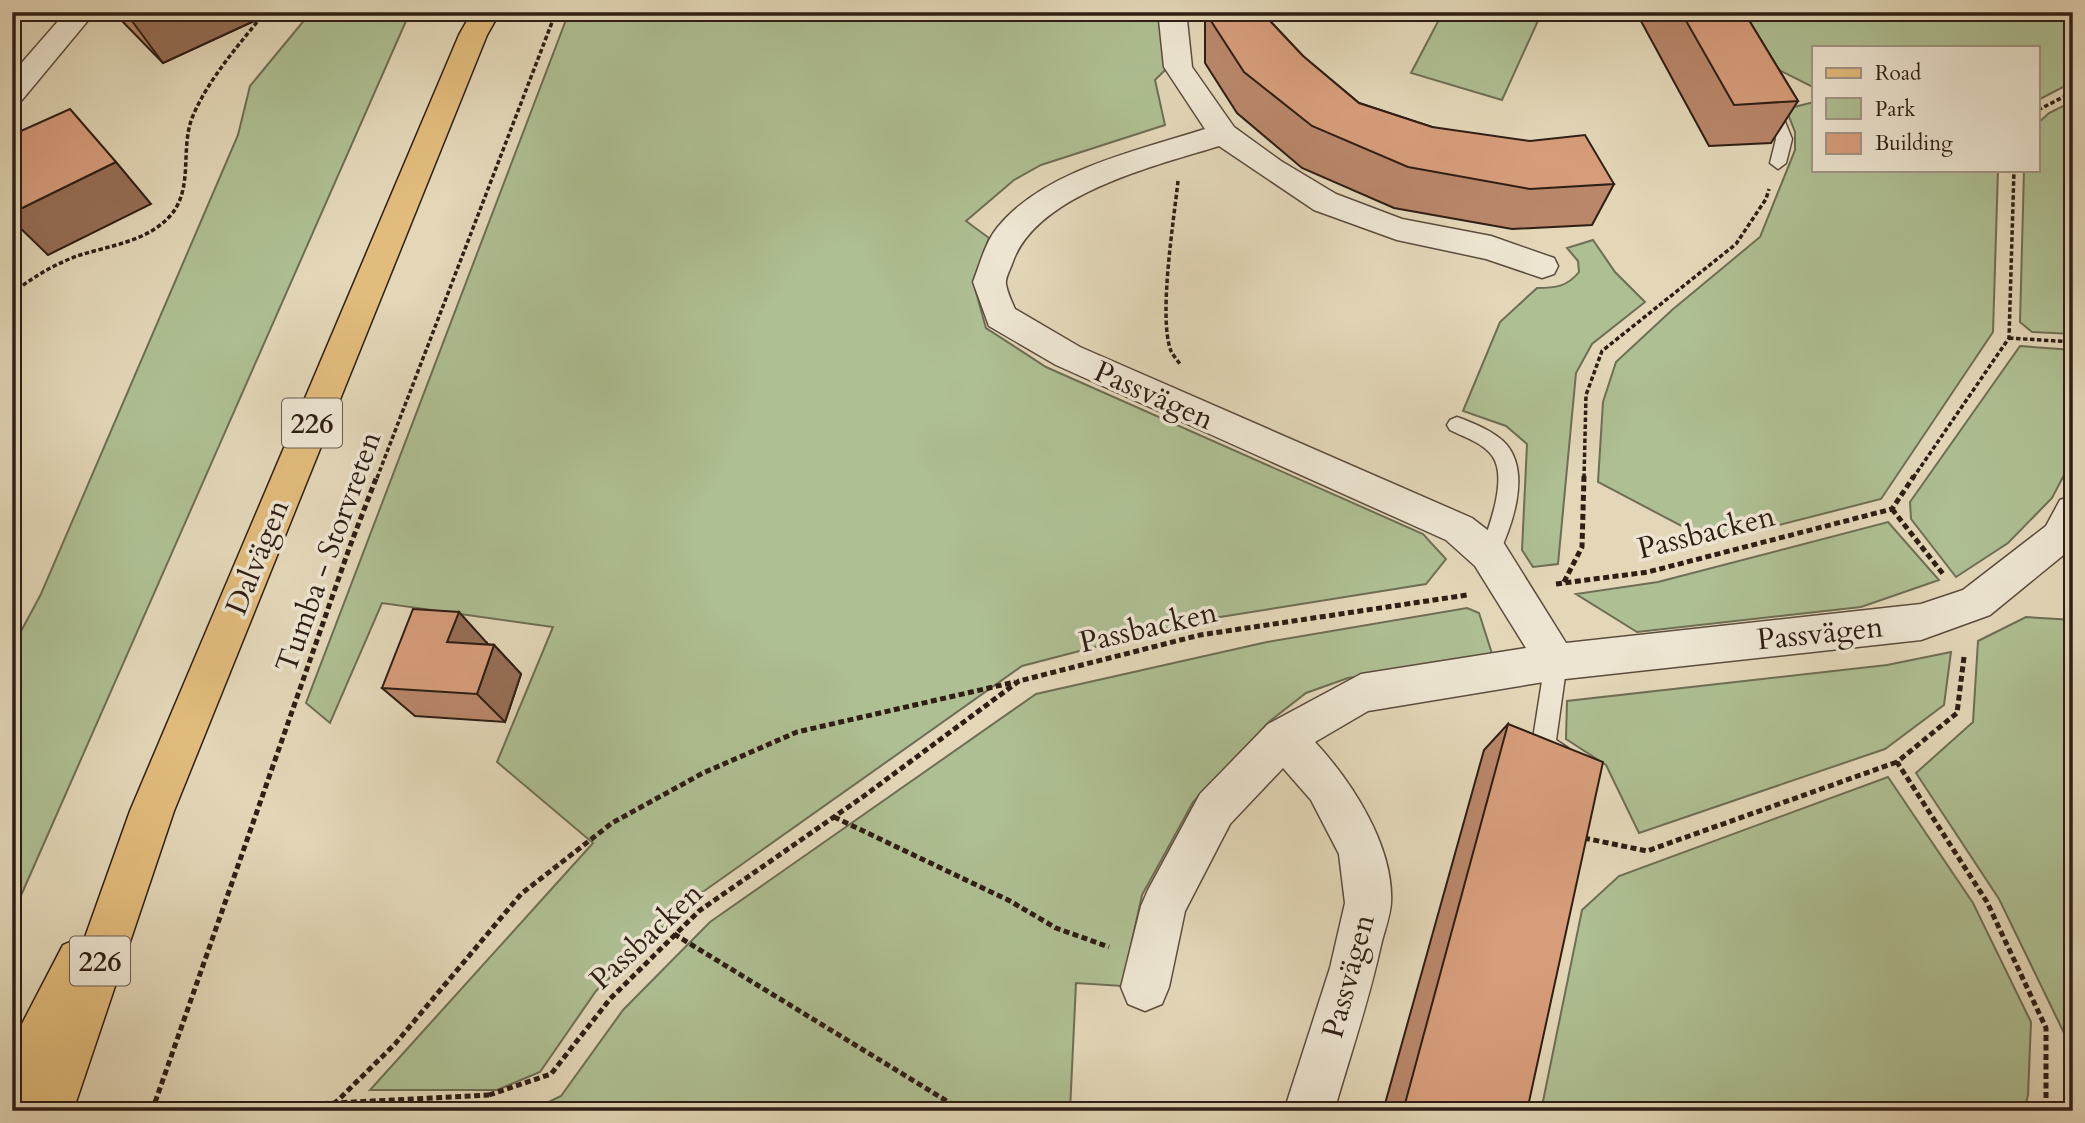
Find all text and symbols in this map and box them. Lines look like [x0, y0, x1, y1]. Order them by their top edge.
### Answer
legend [1812, 46, 2039, 172]
text: Road [1875, 59, 1921, 88]
text: Park [1875, 95, 1916, 124]
text: Building [1875, 129, 1953, 158]
street label: Passvägen [1088, 351, 1220, 440]
road number: 226 [282, 398, 342, 448]
street label: Tumba - Storvreten [266, 426, 391, 679]
street label: Dalvägen [216, 493, 299, 621]
street label: Passbacken [1633, 496, 1779, 569]
street label: Passbacken [1075, 592, 1221, 663]
street label: Passvägen [1755, 606, 1885, 661]
street label: Passbacken [581, 874, 712, 999]
street label: Passvägen [1312, 910, 1385, 1043]
road number: 226 [70, 936, 130, 986]

